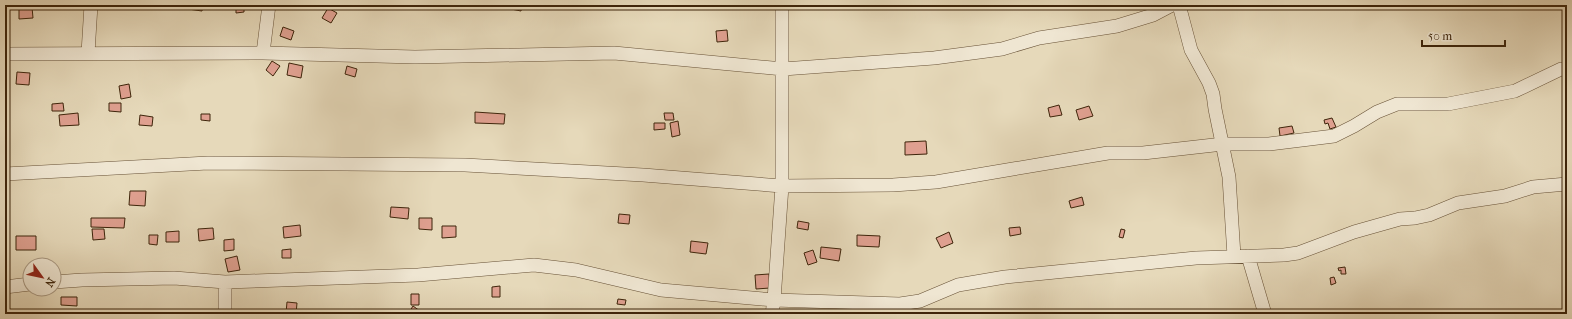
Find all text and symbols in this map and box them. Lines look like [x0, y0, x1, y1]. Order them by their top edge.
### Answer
scale bar [1422, 22, 1505, 48]
text: 50 m [1428, 29, 1452, 43]
north arrow [22, 257, 62, 297]
text: N [42, 275, 58, 290]

